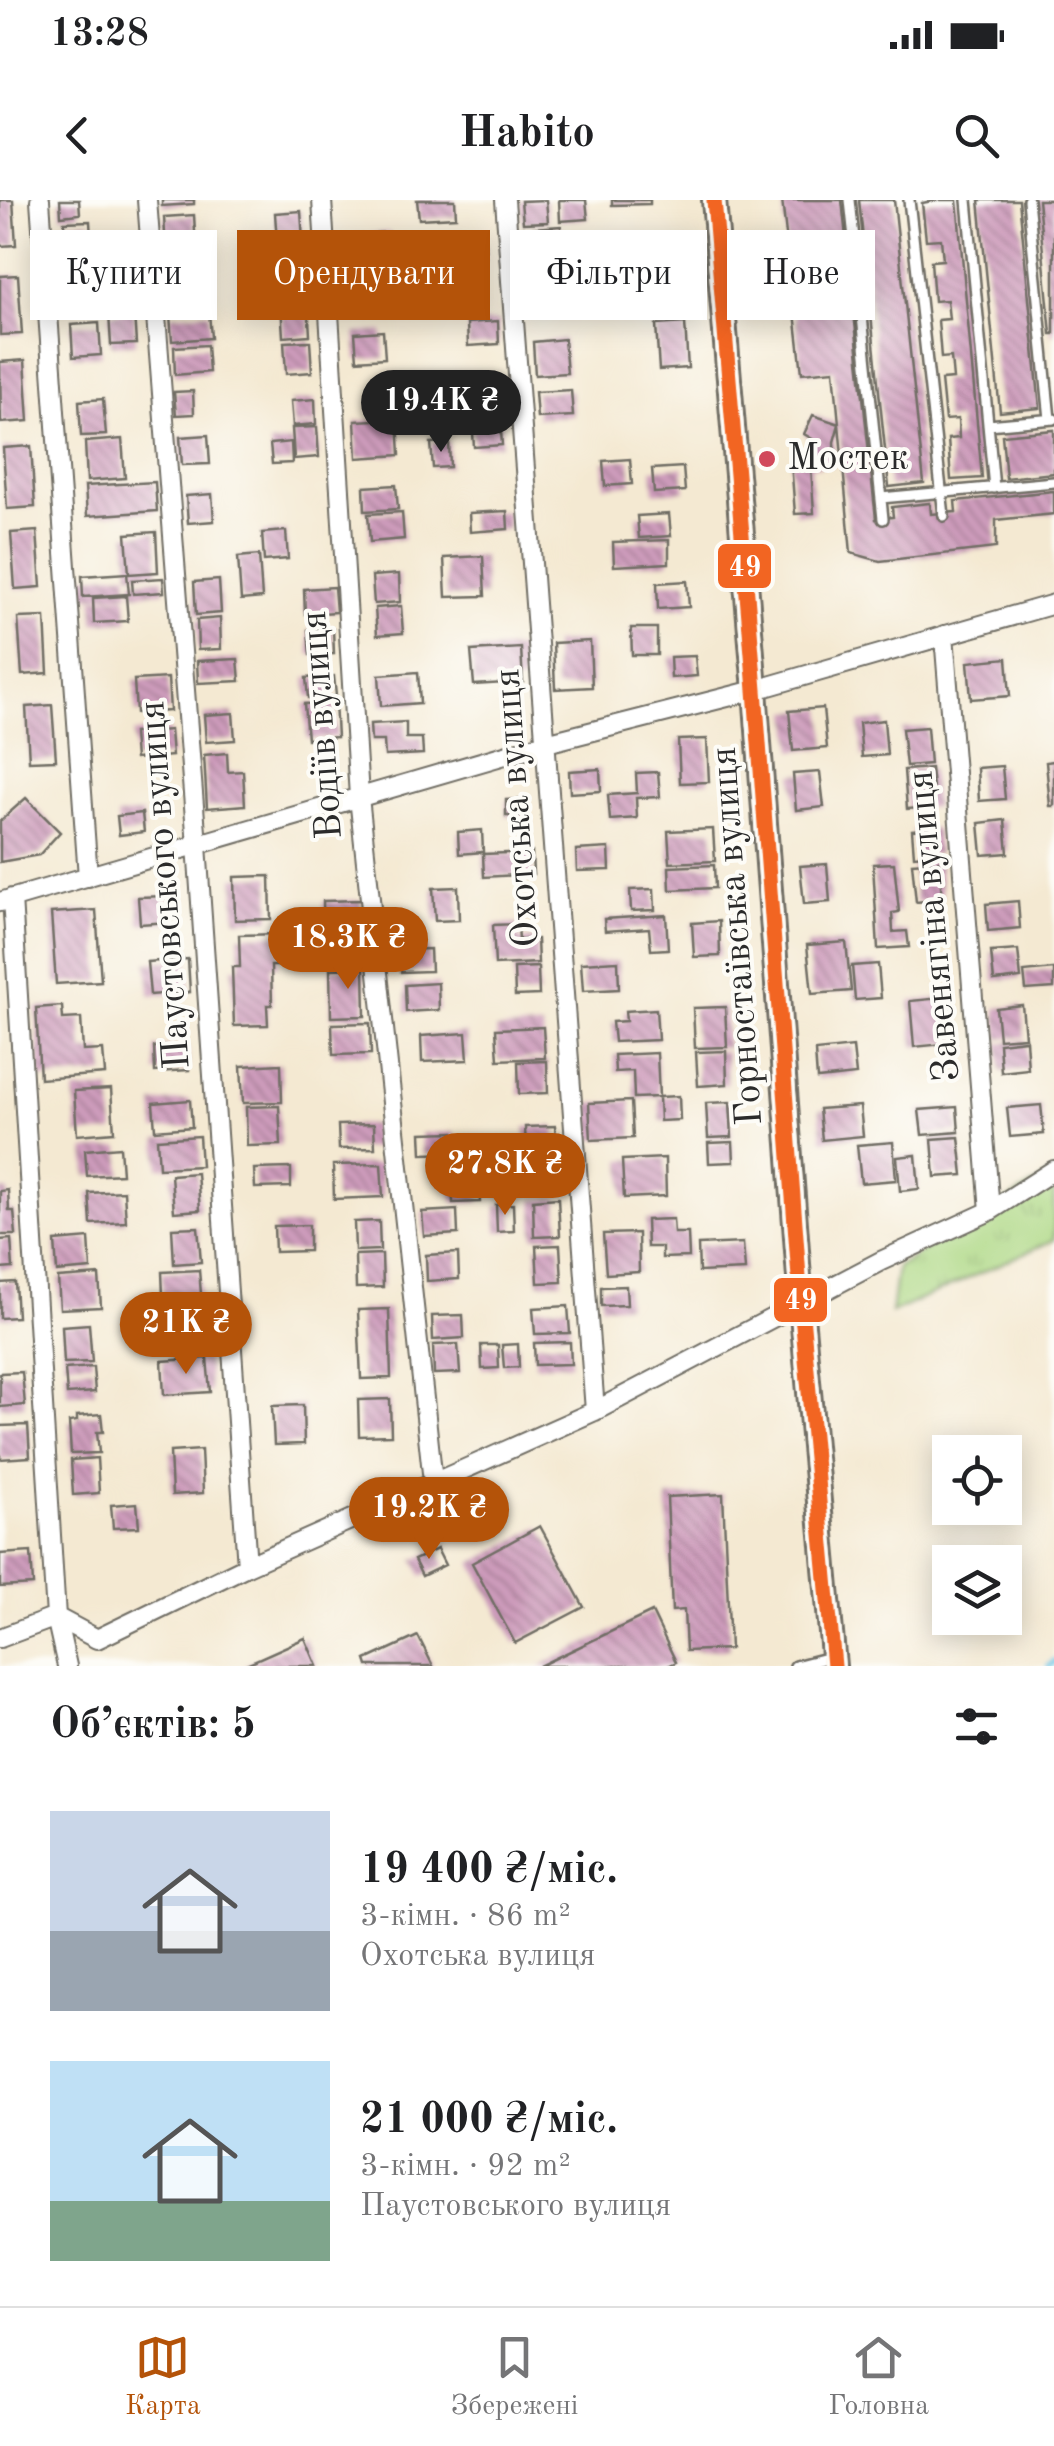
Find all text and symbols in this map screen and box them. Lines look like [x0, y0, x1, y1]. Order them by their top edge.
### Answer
text: 13:28 [50, 16, 149, 54]
icon: back [50, 108, 105, 163]
icon: search [949, 108, 1004, 163]
text: Habito [459, 112, 595, 157]
chip: Купити [30, 230, 217, 320]
chip: Орендувати [237, 230, 490, 320]
chip: Фільтри [510, 230, 707, 320]
chip: Нове [727, 230, 875, 320]
pin: 19.4K ₴ [349, 370, 533, 455]
text: 19.4K ₴ [383, 386, 499, 418]
place label: Мостек [787, 440, 909, 478]
marker: Мостек [756, 448, 778, 470]
line badge: 49 [716, 542, 773, 590]
text: 49 [729, 555, 761, 583]
street label: Водіїв вулиця [296, 609, 350, 841]
street label: Охотська вулиця [489, 667, 547, 949]
street label: Паустовського вулиця [134, 699, 198, 1071]
street label: Горностаївська вулиця [706, 745, 770, 1127]
street label: Завенягіна вулиця [902, 769, 968, 1083]
pin: 18.3K ₴ [256, 907, 440, 992]
text: 18.3K ₴ [290, 923, 406, 955]
pin: 27.8K ₴ [413, 1133, 597, 1218]
text: 27.8K ₴ [447, 1149, 563, 1181]
line badge: 49 [772, 1276, 829, 1324]
text: 49 [785, 1288, 817, 1316]
pin: 21K ₴ [116, 1292, 256, 1377]
text: 21K ₴ [142, 1308, 230, 1340]
map controls [932, 1435, 1022, 1635]
button: locate [932, 1435, 1022, 1525]
pin: 19.2K ₴ [337, 1477, 521, 1562]
text: 19.2K ₴ [371, 1493, 487, 1525]
button: layers [932, 1545, 1022, 1635]
icon: filters [949, 1699, 1004, 1754]
text: Об’єктів: 5 [50, 1705, 256, 1747]
text: 19 400 ₴/міс. [360, 1850, 618, 1892]
icon: home [130, 1851, 250, 1971]
text: 3-кімн. · 86 m² [360, 1901, 571, 1933]
text: Охотська вулиця [360, 1941, 595, 1973]
text: 21 000 ₴/міс. [360, 2100, 618, 2142]
icon: home [130, 2101, 250, 2221]
text: 3-кімн. · 92 m² [360, 2151, 571, 2183]
text: Паустовського вулиця [360, 2191, 671, 2223]
tab: Карта [125, 2330, 201, 2425]
tab: Збережені [451, 2330, 578, 2425]
tab: Головна [828, 2330, 929, 2425]

